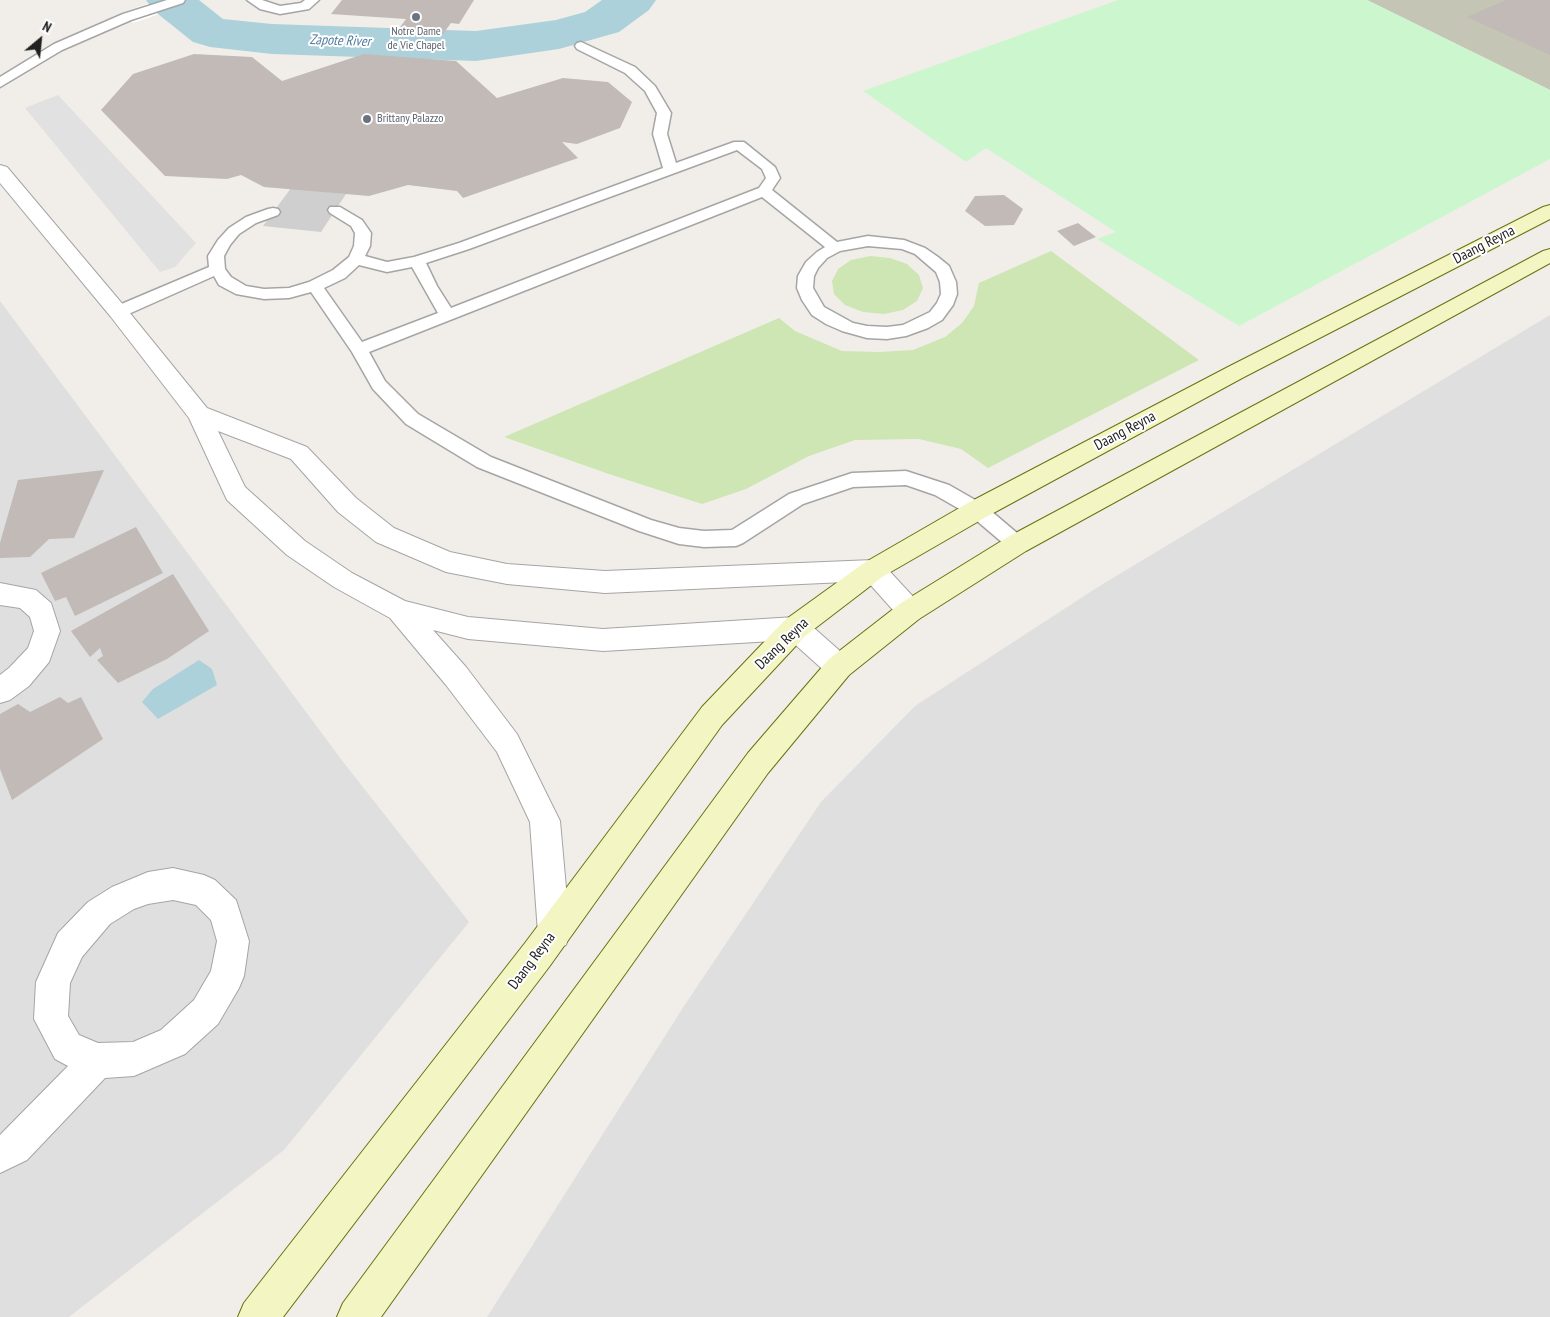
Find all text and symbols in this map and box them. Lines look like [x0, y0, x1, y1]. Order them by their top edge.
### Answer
marker: Notre Dame de Vie Chapel [410, 11, 422, 23]
north arrow [15, 15, 65, 65]
text: N [39, 17, 55, 36]
place label: Notre Dame de Vie Chapel [388, 25, 444, 53]
water label: Zapote River [309, 32, 371, 50]
place label: Brittany Palazzo [377, 112, 443, 126]
marker: Brittany Palazzo [361, 113, 373, 125]
street label: Daang Reyna [1450, 222, 1518, 268]
street label: Daang Reyna [1091, 407, 1159, 455]
street label: Daang Reyna [752, 614, 812, 674]
street label: Daang Reyna [505, 929, 559, 993]

